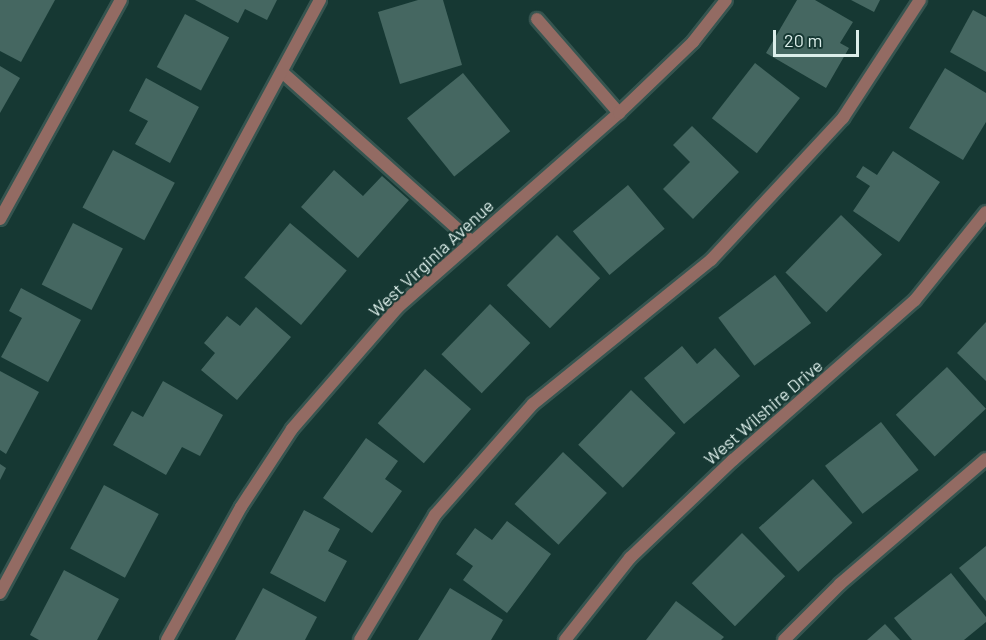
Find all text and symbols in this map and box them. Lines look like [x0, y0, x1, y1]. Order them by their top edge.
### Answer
scale bar [776, 18, 862, 56]
text: 20 m [784, 29, 822, 51]
street label: West Virginia Avenue [364, 194, 498, 322]
street label: West Wilshire Drive [699, 355, 827, 469]

